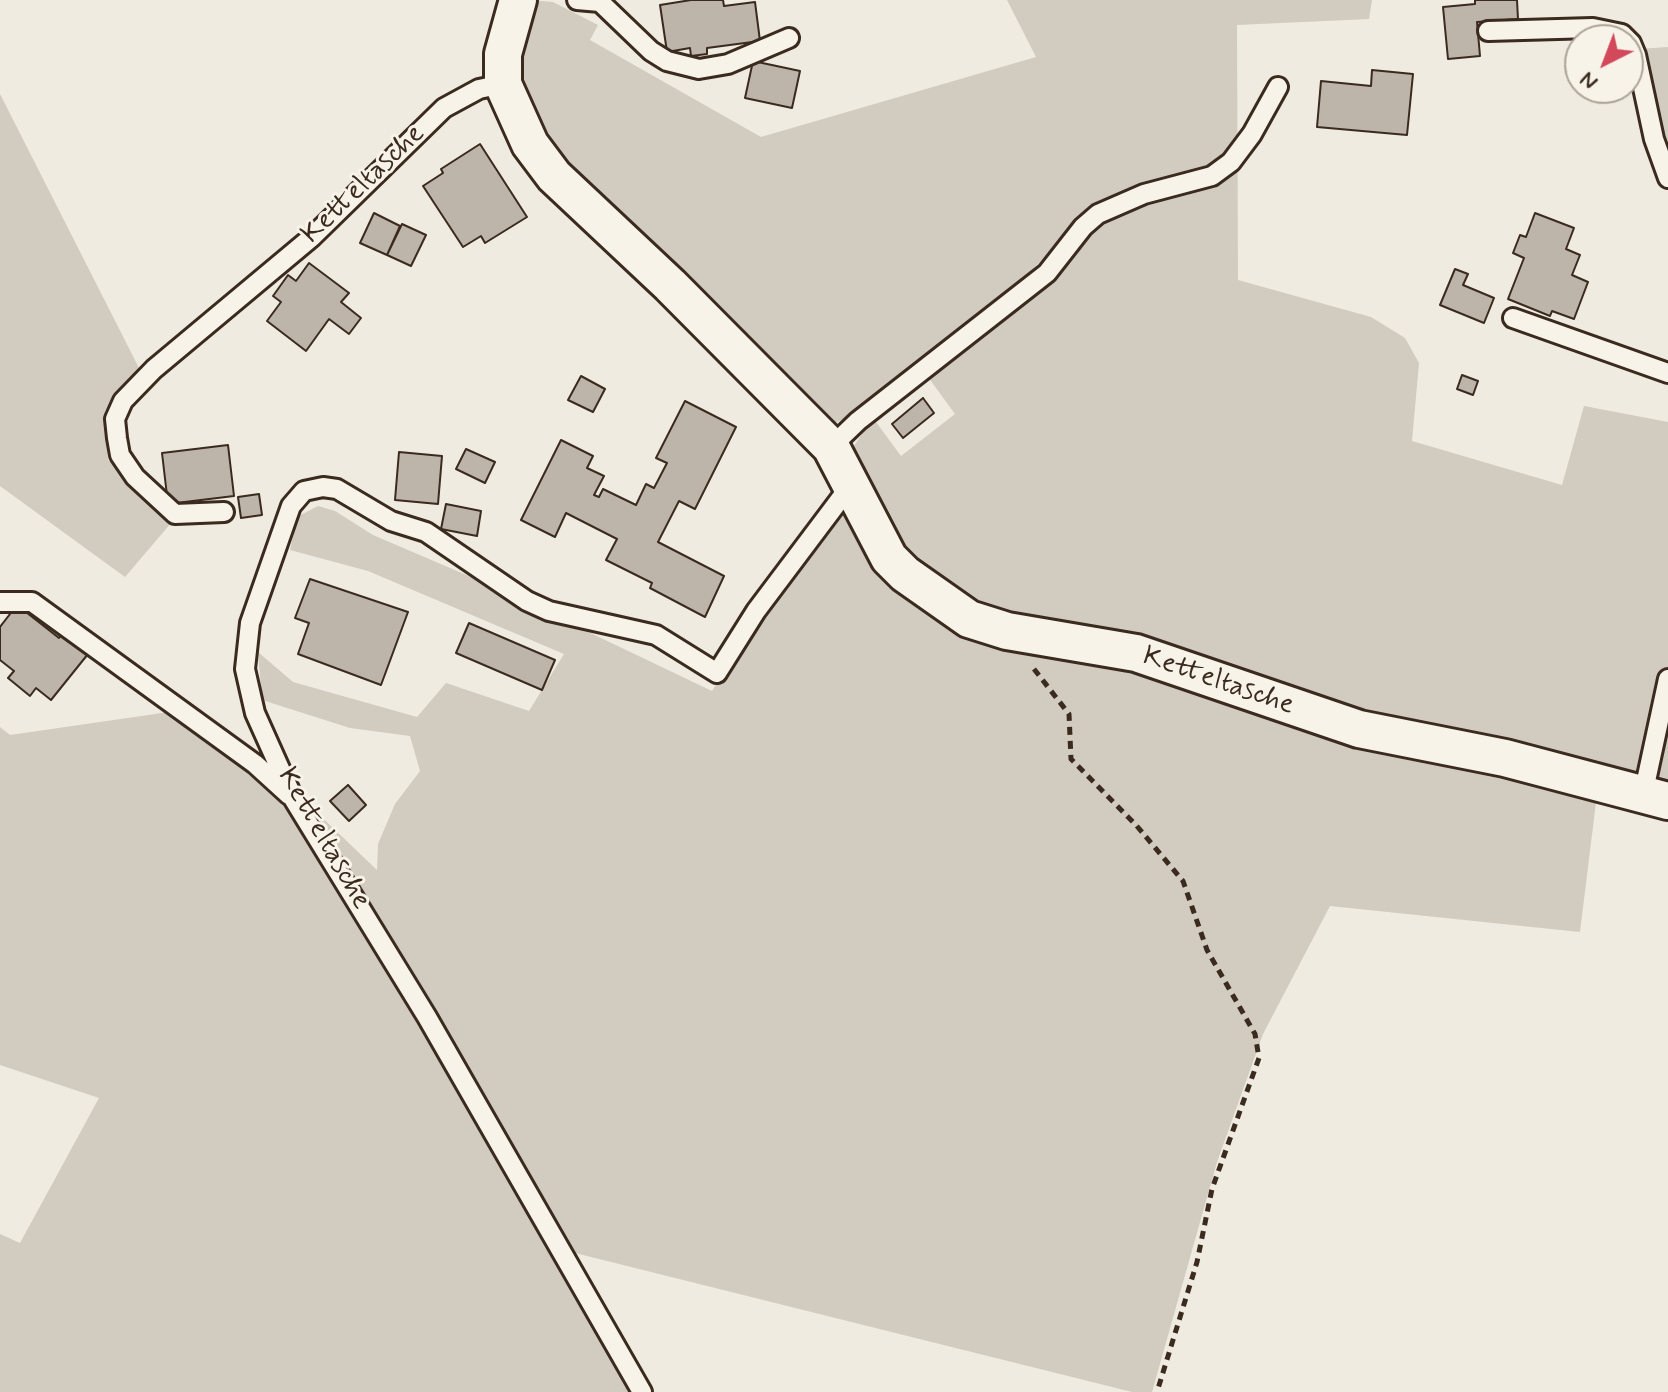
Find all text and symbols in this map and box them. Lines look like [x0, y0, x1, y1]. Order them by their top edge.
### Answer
north arrow [1564, 24, 1644, 104]
text: N [1574, 65, 1604, 96]
street label: Ketteltasche [296, 118, 432, 252]
street label: Ketteltasche [1138, 640, 1298, 724]
street label: Ketteltasche [269, 762, 377, 916]

